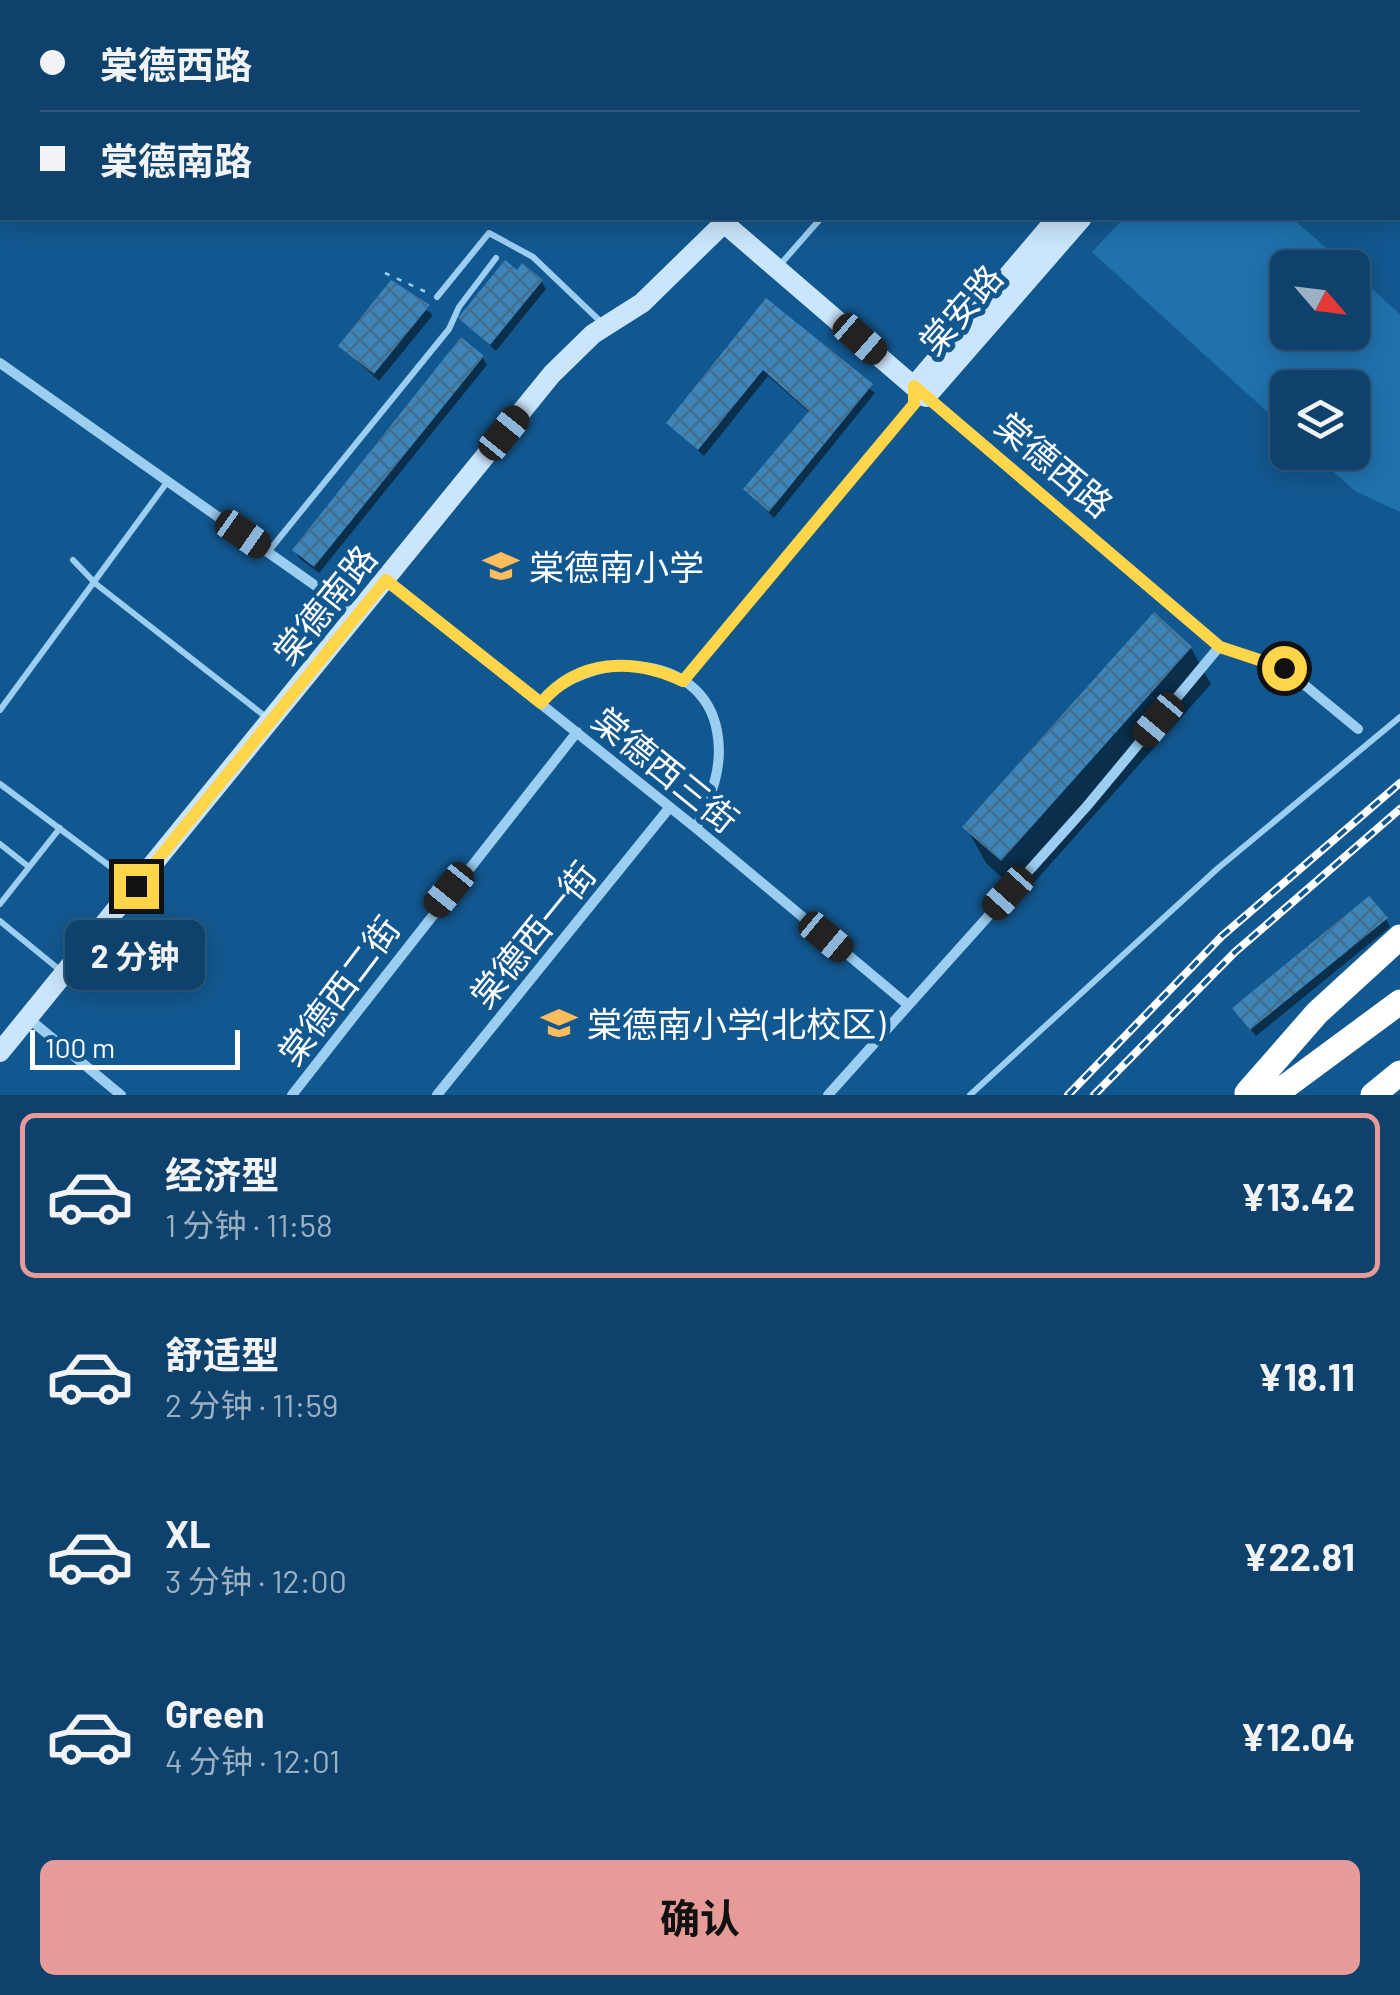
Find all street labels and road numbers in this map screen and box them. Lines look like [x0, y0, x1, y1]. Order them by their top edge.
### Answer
street label: 棠安路 [910, 256, 1010, 362]
street label: 棠德西路 [988, 403, 1122, 525]
street label: 棠德南路 [264, 536, 384, 672]
street label: 棠德西三街 [585, 698, 747, 840]
street label: 棠德西一街 [461, 853, 603, 1015]
street label: 棠德西二街 [269, 907, 407, 1073]

